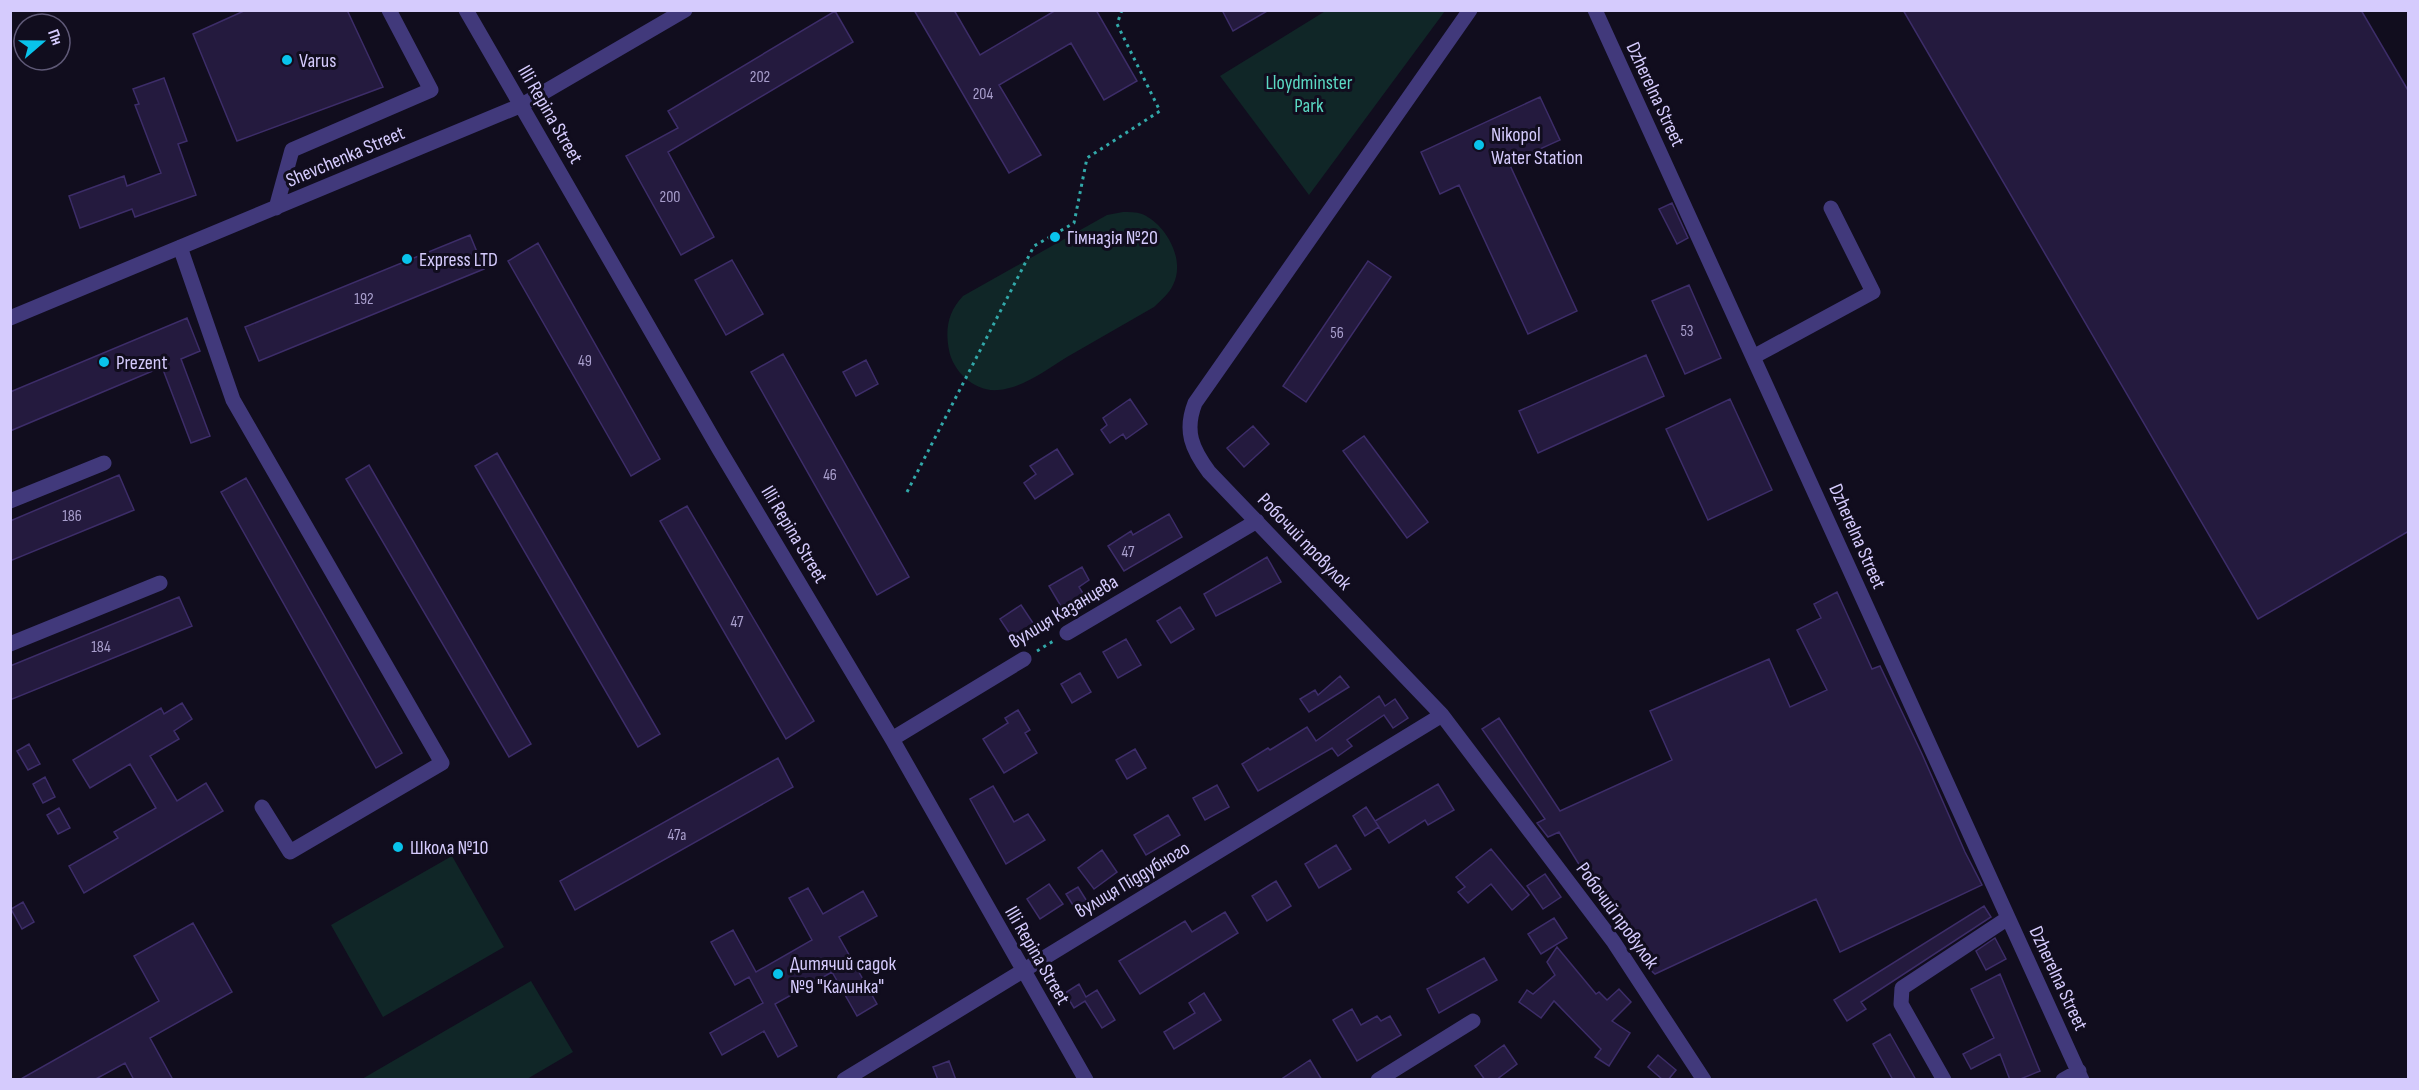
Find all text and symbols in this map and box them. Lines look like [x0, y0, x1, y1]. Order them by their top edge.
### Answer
north arrow [12, 12, 72, 72]
text: Пн [43, 27, 66, 48]
street label: Dzherelna Street [1620, 38, 1690, 150]
place label: Varus [299, 49, 336, 73]
marker: Varus [280, 53, 294, 67]
street label: Illi Repina Street [512, 61, 588, 168]
house number: 202 [750, 68, 770, 87]
park label: Lloydminster Park [1265, 71, 1353, 118]
house number: 204 [973, 85, 994, 104]
street label: Shevchenka Street [282, 121, 408, 193]
place label: Nikopol Water Station [1491, 123, 1583, 170]
marker: Nikopol Water Station [1472, 138, 1486, 152]
house number: 200 [660, 188, 680, 207]
place label: Гімназія №20 [1067, 226, 1158, 250]
marker: Гімназія №20 [1048, 230, 1062, 244]
place label: Express LTD [419, 248, 498, 272]
marker: Express LTD [400, 252, 414, 266]
house number: 192 [354, 290, 374, 309]
house number: 53 [1680, 322, 1694, 341]
house number: 56 [1330, 324, 1344, 343]
place label: Prezent [116, 351, 168, 375]
house number: 49 [578, 352, 592, 371]
marker: Prezent [97, 355, 111, 369]
house number: 46 [823, 466, 837, 485]
street label: Dzherelna Street [1823, 480, 1891, 593]
street label: Illi Repina Street [756, 481, 833, 588]
street label: Робочий провулок [1252, 488, 1357, 595]
house number: 186 [62, 507, 82, 526]
house number: 47 [1122, 543, 1135, 562]
street label: вулиця Казанцева [1005, 570, 1122, 654]
house number: 47 [731, 613, 744, 632]
house number: 184 [91, 638, 111, 657]
house number: 47а [668, 826, 686, 845]
place label: Школа №10 [410, 836, 488, 860]
street label: вулиця Піддубного [1071, 836, 1194, 923]
marker: Школа №10 [391, 840, 405, 854]
street label: Робочий провулок [1571, 858, 1664, 974]
street label: Illi Repina Street [999, 902, 1075, 1009]
street label: Dzherelna Street [2023, 922, 2093, 1034]
place label: Дитячий садок №9 "Калинка" [790, 952, 897, 999]
marker: Дитячий садок №9 "Калинка" [771, 967, 785, 981]

